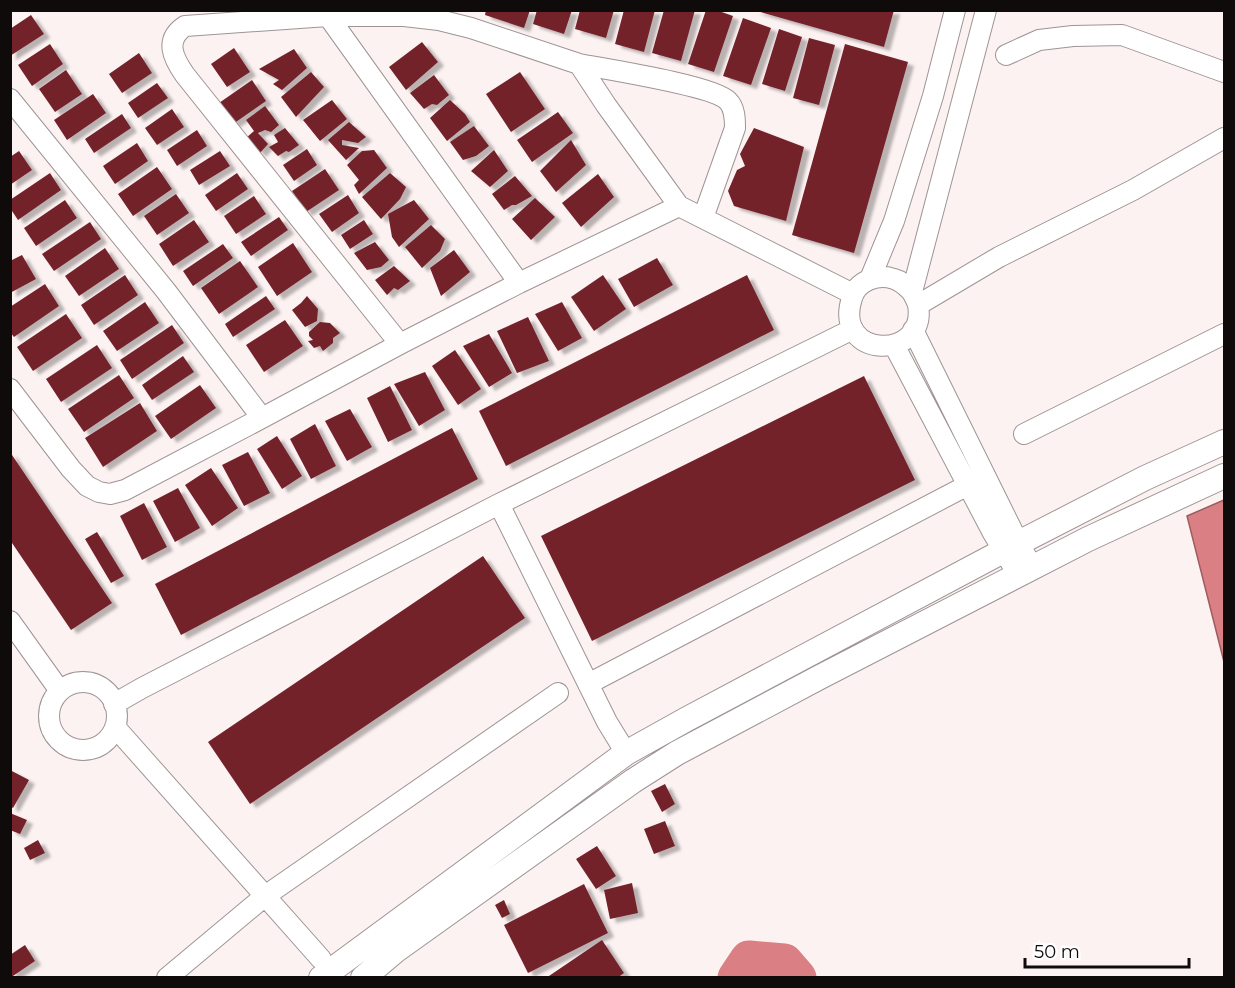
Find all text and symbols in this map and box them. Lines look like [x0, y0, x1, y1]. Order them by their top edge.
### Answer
scale bar [1025, 931, 1188, 969]
text: 50 m [1034, 941, 1080, 963]

